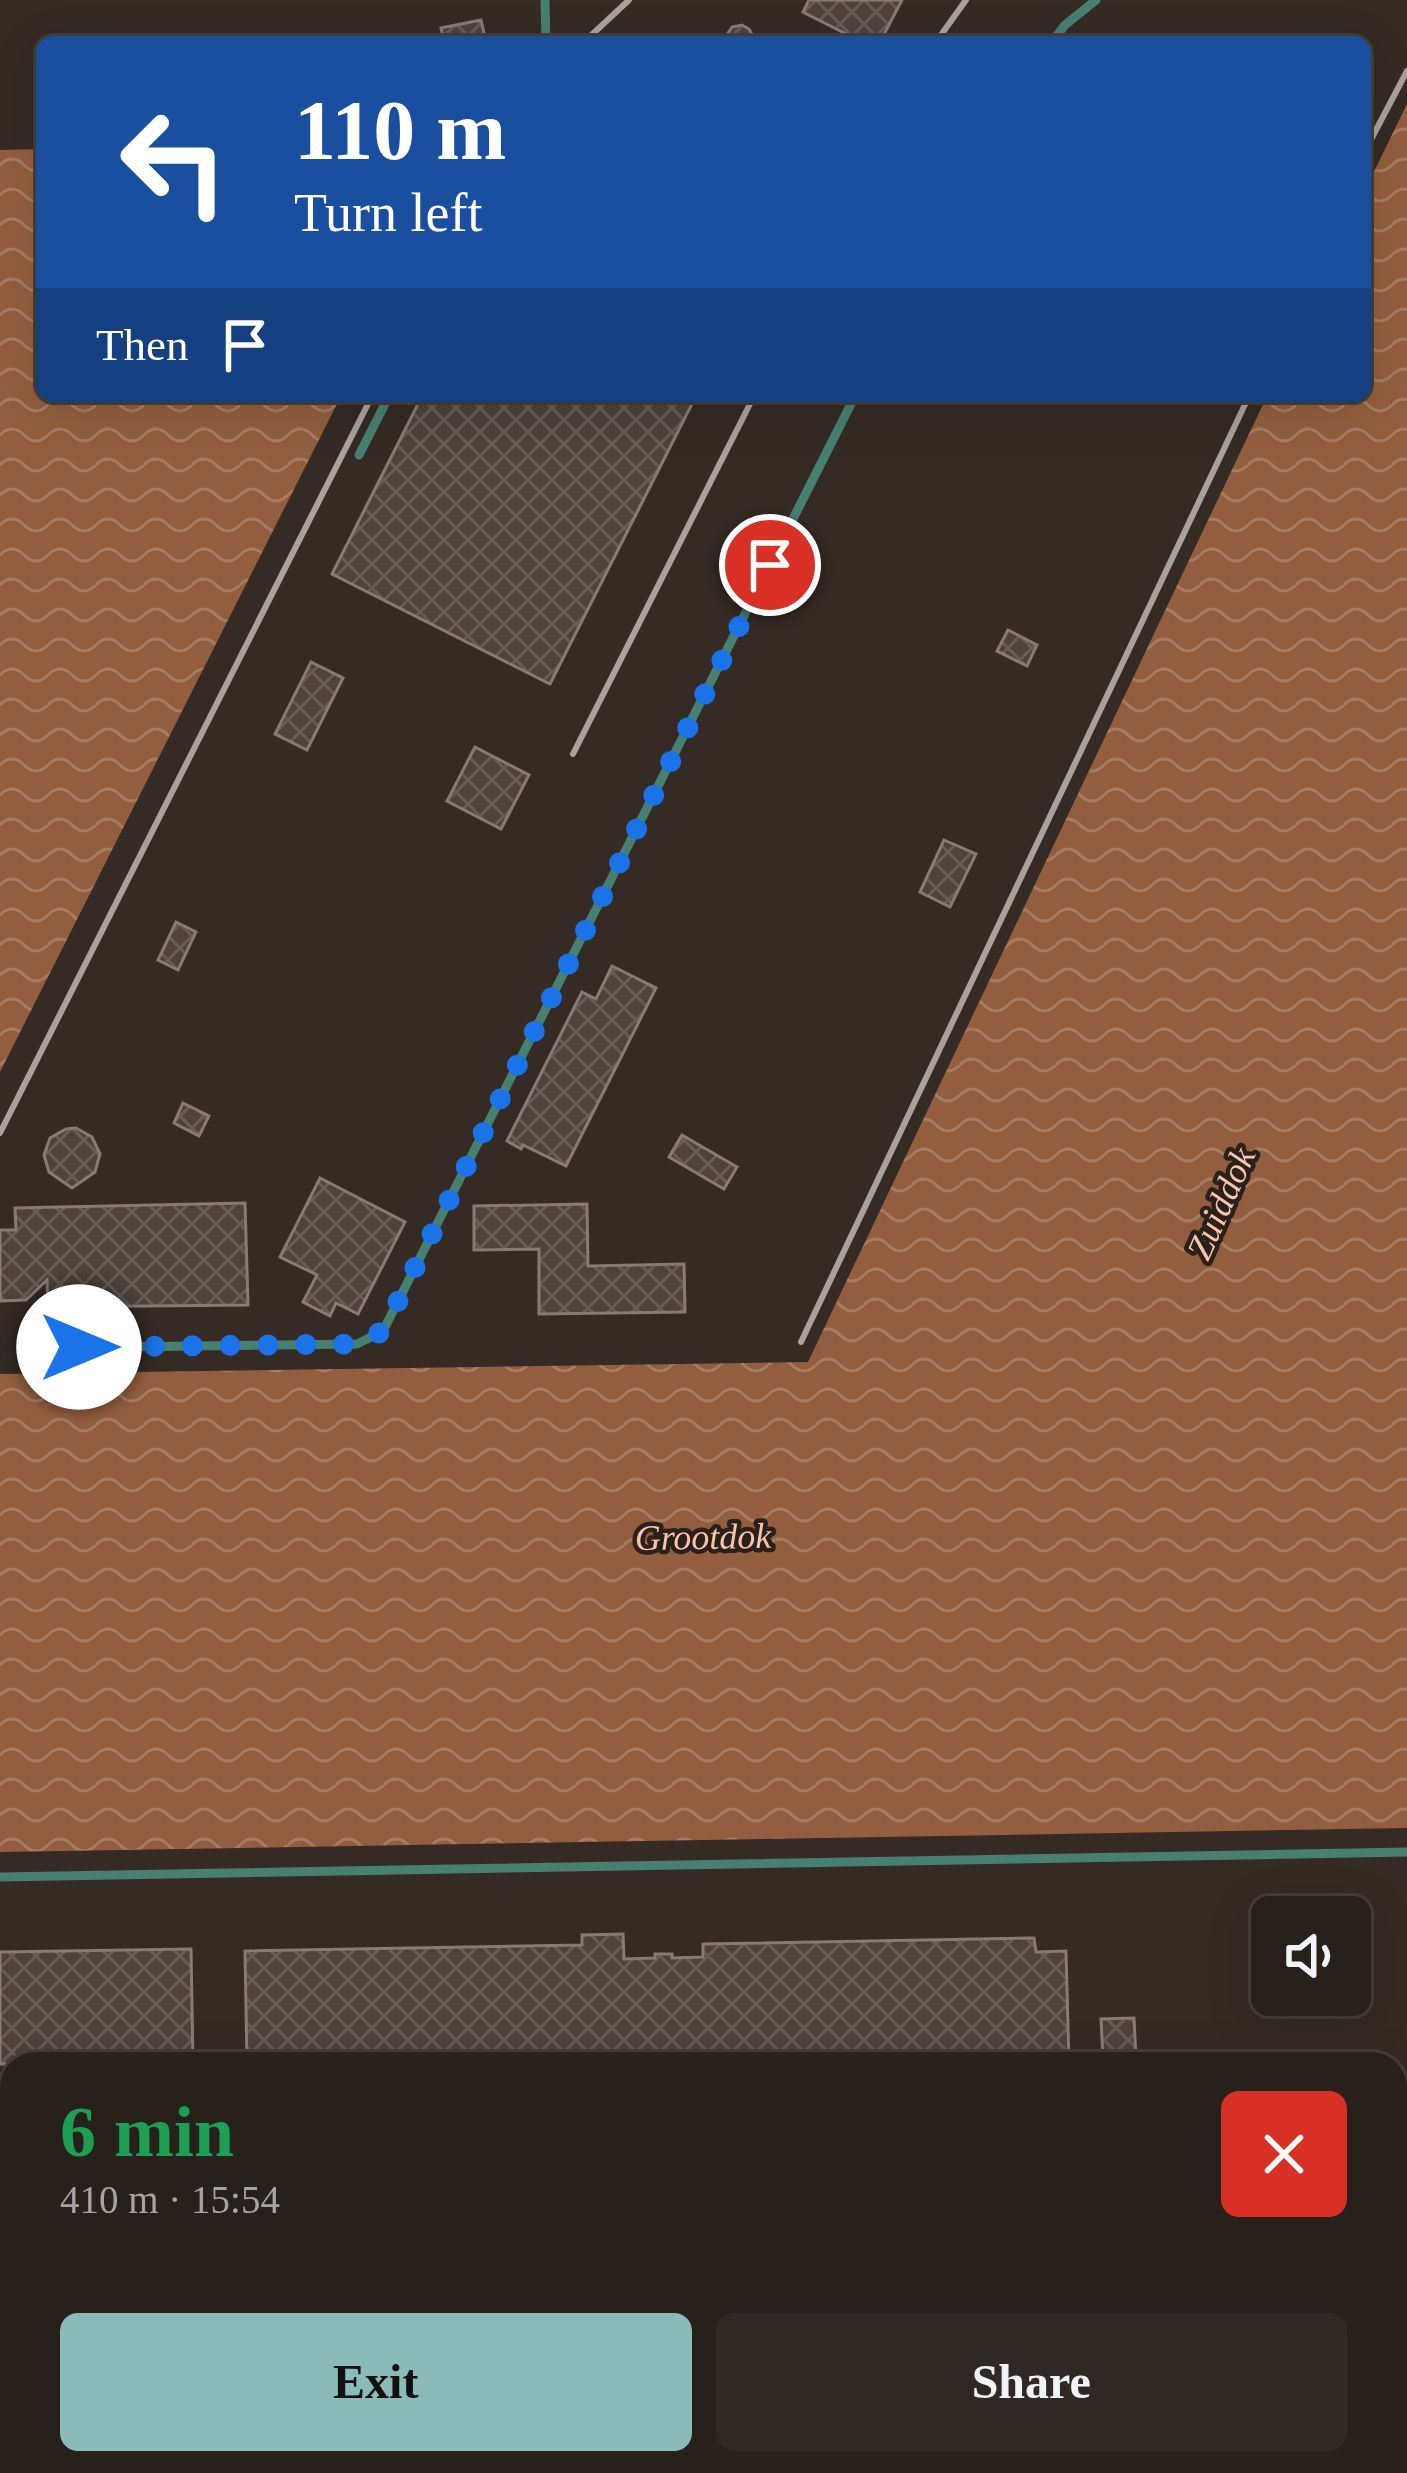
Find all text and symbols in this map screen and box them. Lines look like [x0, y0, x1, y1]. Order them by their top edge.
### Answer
icon: left [96, 84, 252, 240]
text: 110 m [294, 84, 506, 177]
text: Turn left [294, 183, 483, 243]
icon: arrive [212, 312, 278, 378]
text: Then [96, 320, 188, 370]
pin [719, 514, 821, 616]
icon: arrive [737, 532, 803, 598]
water label: Zuiddok [1179, 1140, 1264, 1265]
position arrow [16, 1284, 142, 1410]
water label: Grootdok [634, 1516, 773, 1558]
map controls [1251, 1896, 1371, 2016]
button: sound [1251, 1896, 1371, 2016]
button: close [1221, 2091, 1347, 2217]
text: 6 min [60, 2092, 234, 2172]
text: 410 m · 15:54 [60, 2178, 280, 2221]
button: Exit [60, 2313, 692, 2451]
button: Share [716, 2313, 1347, 2451]

